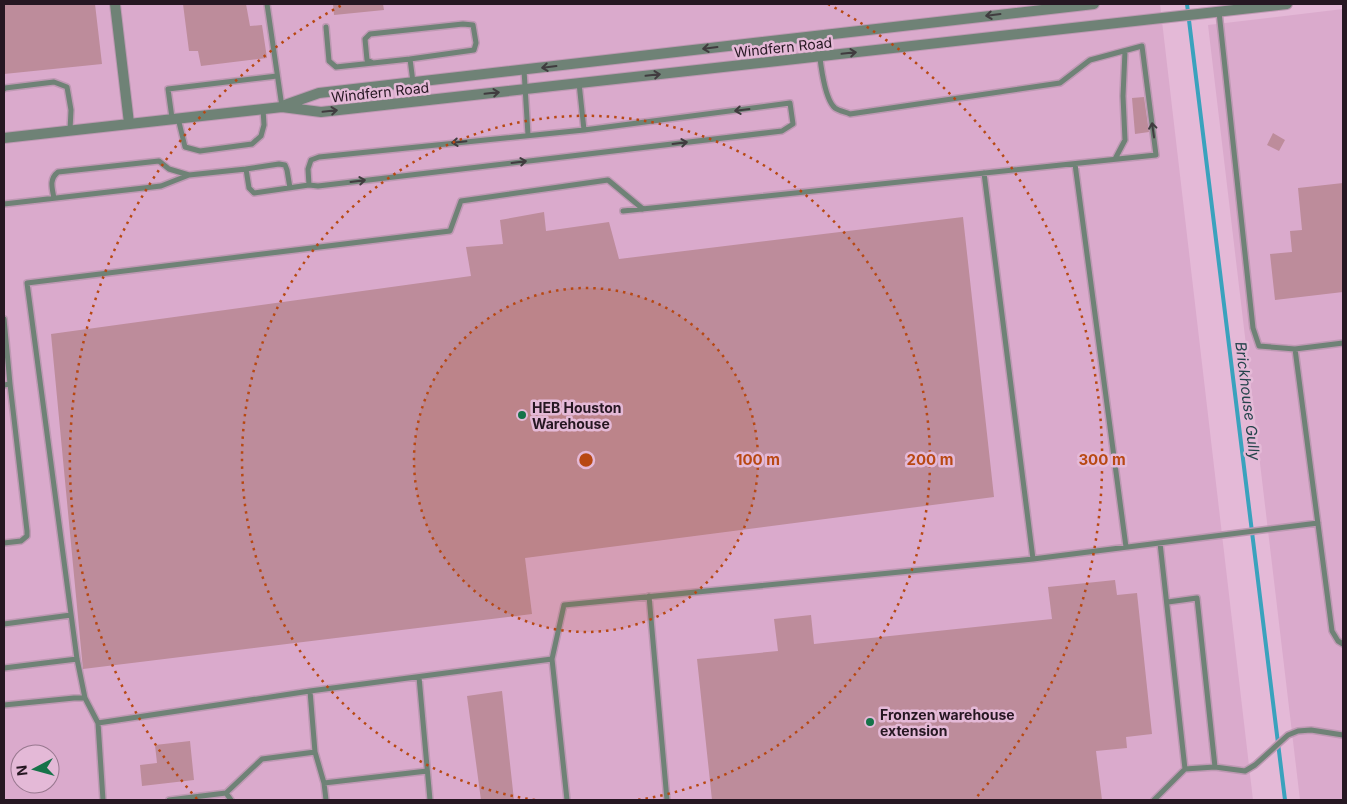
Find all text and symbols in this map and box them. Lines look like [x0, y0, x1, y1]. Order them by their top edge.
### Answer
one-way arrow [986, 10, 1002, 20]
street label: Windfern Road [733, 33, 833, 61]
one-way arrow [703, 43, 719, 53]
one-way arrow [841, 48, 857, 58]
one-way arrow [541, 62, 557, 72]
one-way arrow [645, 70, 661, 80]
street label: Windfern Road [330, 78, 430, 106]
one-way arrow [483, 88, 499, 98]
one-way arrow [734, 105, 750, 115]
one-way arrow [322, 106, 338, 116]
one-way arrow [1148, 123, 1158, 139]
one-way arrow [451, 137, 467, 147]
one-way arrow [672, 138, 688, 148]
one-way arrow [511, 157, 527, 167]
one-way arrow [349, 176, 365, 186]
water label: Brickhouse Gully [1231, 341, 1265, 462]
place label: HEB Houston Warehouse [532, 399, 621, 432]
marker: HEB Houston Warehouse [516, 409, 528, 421]
text: 100 m [736, 450, 780, 469]
text: 200 m [907, 450, 953, 469]
text: 300 m [1078, 450, 1126, 469]
centre of rings [577, 451, 595, 469]
place label: Fronzen warehouse extension [880, 706, 1015, 739]
marker: Fronzen warehouse extension [864, 716, 876, 728]
north arrow [10, 744, 60, 794]
text: N [13, 764, 31, 777]

